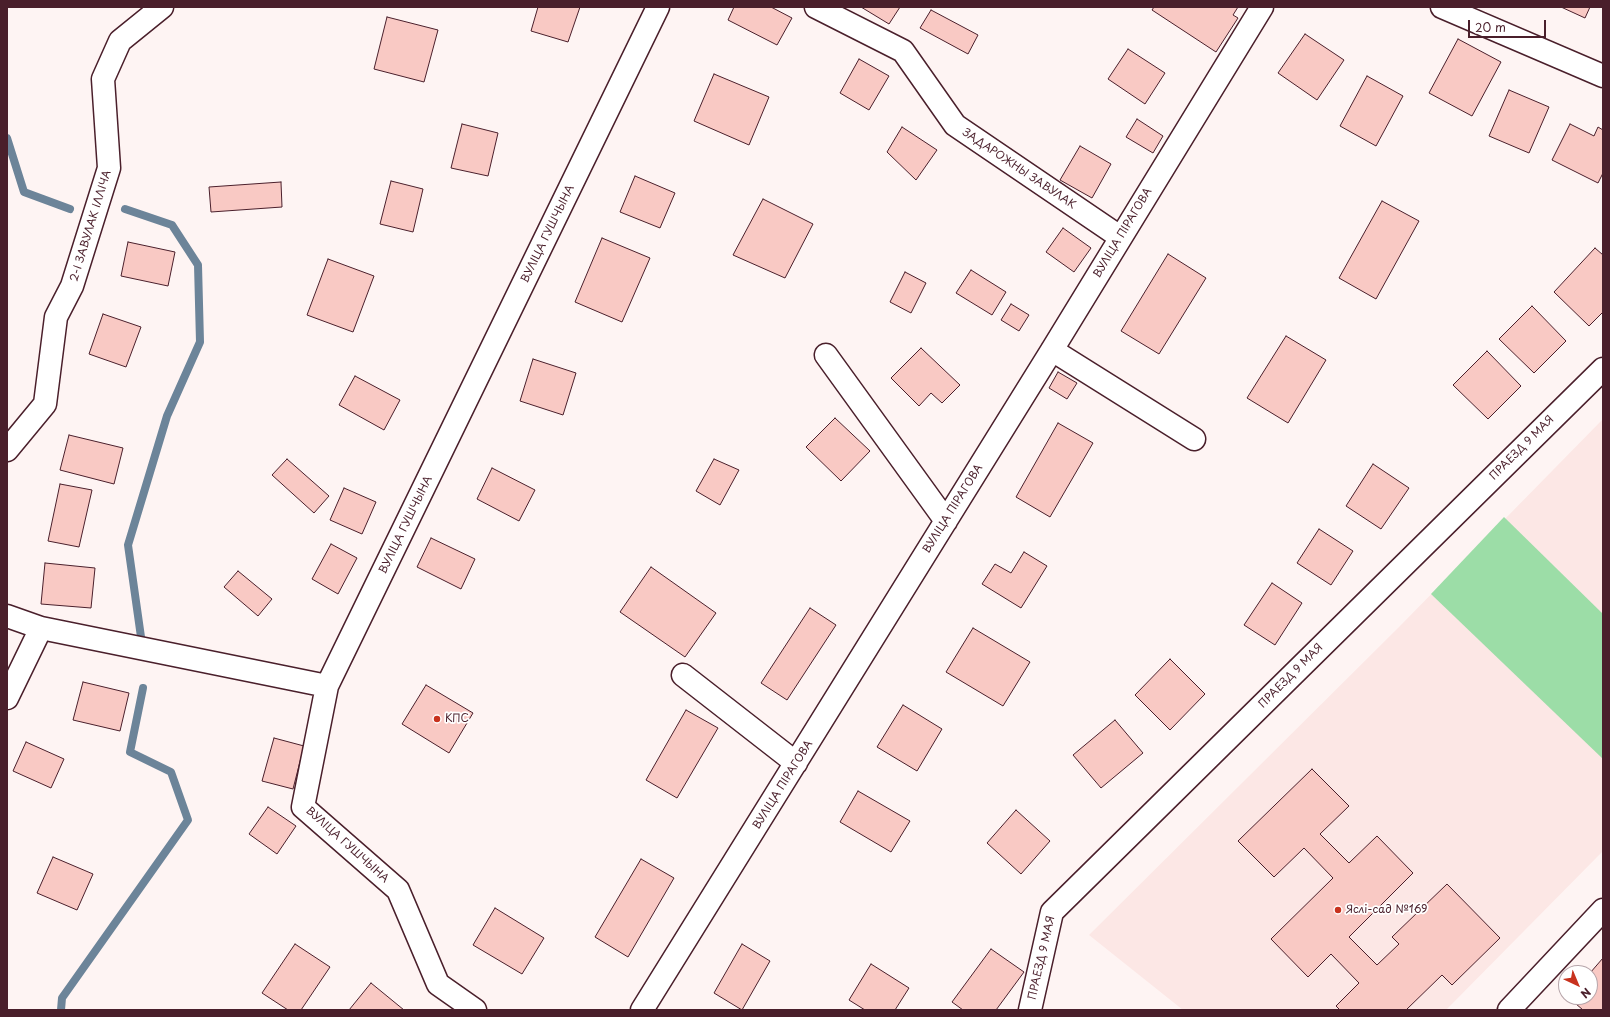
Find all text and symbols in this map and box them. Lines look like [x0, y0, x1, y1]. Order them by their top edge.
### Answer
scale bar [1470, 12, 1548, 38]
text: 20 m [1475, 18, 1506, 36]
street label: ЗАДАРОЖНЫ ЗАВУЛАК [960, 126, 1078, 212]
street label: 2-І ЗАВУЛАК ІЛЛІЧА [68, 169, 114, 283]
street label: ВУЛІЦА ГУШЧЫНА [519, 183, 577, 285]
street label: ВУЛІЦА ПІРАГОВА [1091, 186, 1155, 280]
street label: ПРАЕЗД 9 МАЯ [1487, 413, 1557, 483]
street label: ВУЛІЦА ПІРАГОВА [920, 462, 986, 556]
street label: ВУЛІЦА ГУШЧЫНА [377, 474, 435, 576]
street label: ПРАЕЗД 9 МАЯ [1256, 641, 1326, 711]
place label: КПС [445, 712, 469, 726]
marker: КПС [432, 714, 442, 724]
street label: ВУЛІЦА ПІРАГОВА [750, 738, 816, 832]
street label: ВУЛІЦА ГУШЧЫНА [303, 804, 391, 886]
place label: Яслі-сад №169 [1346, 903, 1427, 917]
marker: Яслі-сад №169 [1333, 905, 1343, 915]
street label: ПРАЕЗД 9 МАЯ [1026, 915, 1058, 1001]
north arrow [1558, 965, 1598, 1005]
text: N [1577, 984, 1595, 1002]

